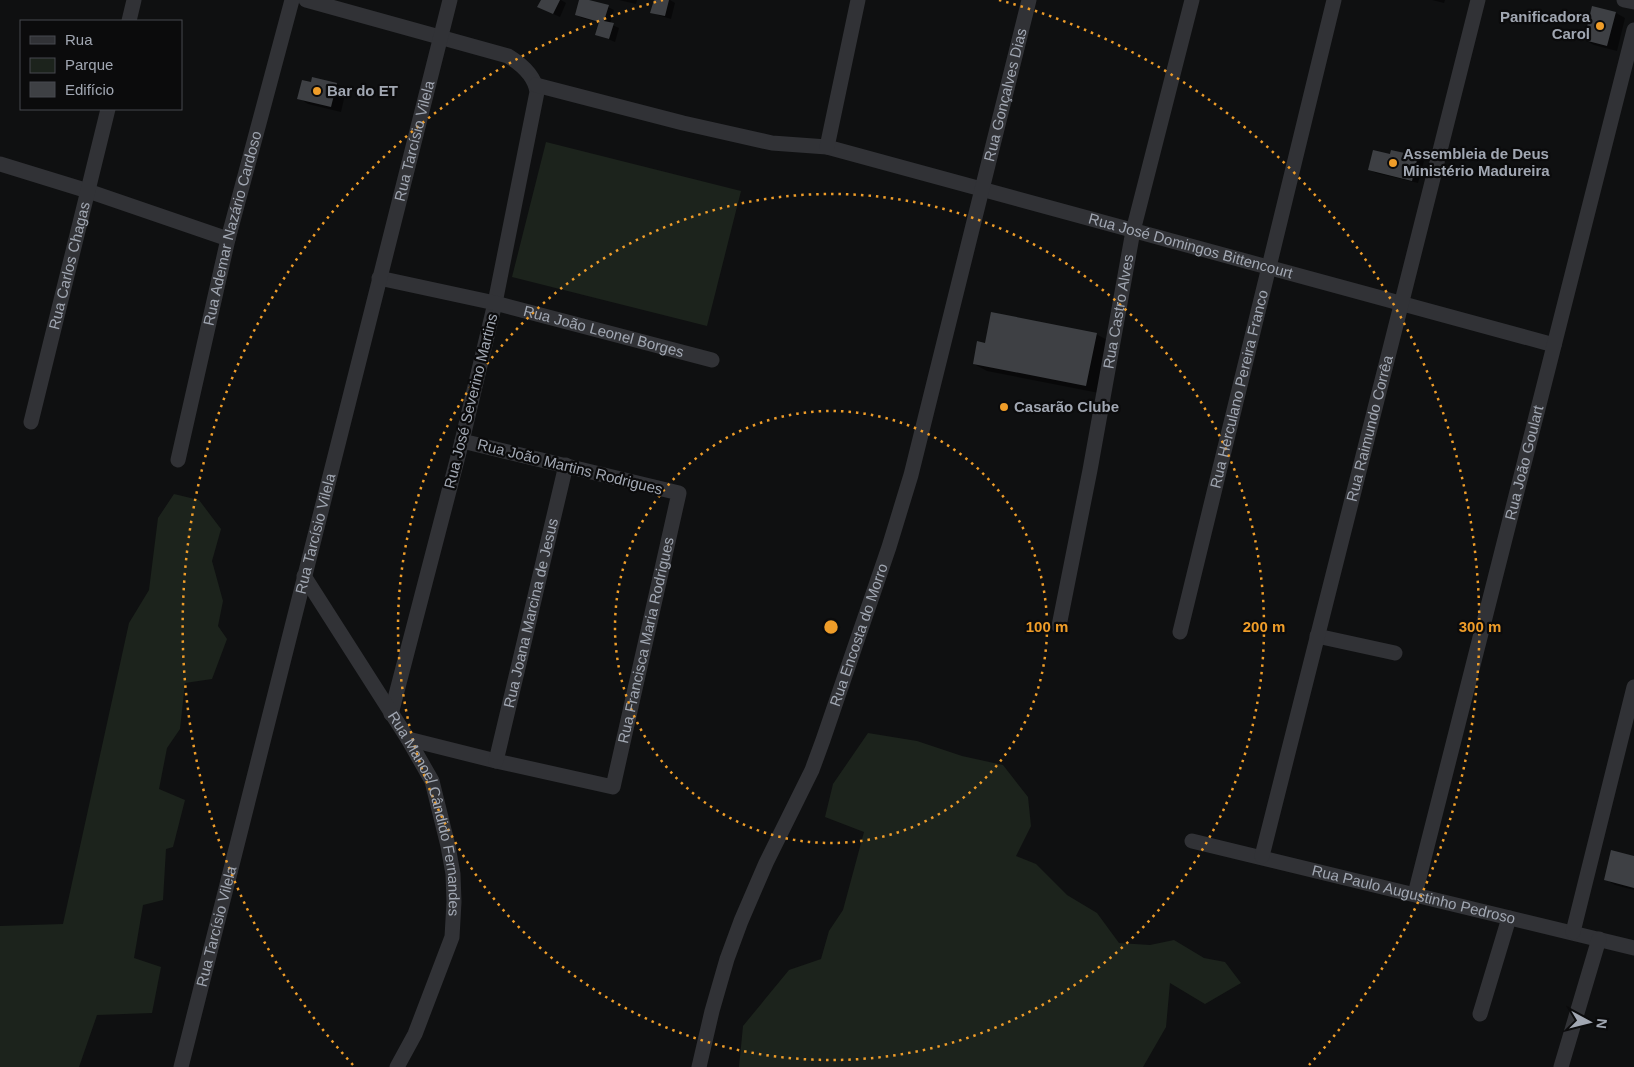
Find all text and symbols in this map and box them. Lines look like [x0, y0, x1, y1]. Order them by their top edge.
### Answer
place label: Panificadora Carol [1500, 8, 1591, 42]
legend [20, 20, 182, 110]
marker: Panificadora Carol [1594, 20, 1606, 32]
street label: Rua Gonçalves Dias [980, 26, 1030, 163]
text: Rua [65, 31, 93, 48]
text: Parque [65, 56, 113, 73]
street label: Rua Tarcísio Vilela [391, 78, 438, 203]
text: Edifício [65, 81, 114, 98]
place label: Bar do ET [327, 82, 398, 99]
marker: Bar do ET [311, 85, 323, 97]
street label: Rua Ademar Nazário Cardoso [200, 129, 265, 327]
place label: Assembleia de Deus Ministério Madureira [1403, 145, 1550, 179]
marker: Assembleia de Deus Ministério Madureira [1387, 157, 1399, 169]
street label: Rua Carlos Chagas [45, 200, 93, 331]
street label: Rua José Domingos Bittencourt [1087, 210, 1296, 282]
street label: Rua Castro Alves [1099, 253, 1137, 370]
street label: Rua Herculano Pereira Franco [1206, 288, 1271, 490]
street label: Rua João Leonel Borges [522, 302, 686, 360]
street label: Rua José Severino Martins [440, 311, 501, 490]
street label: Rua Raimundo Corrêa [1343, 353, 1396, 503]
place label: Casarão Clube [1014, 398, 1119, 415]
marker: Casarão Clube [998, 401, 1010, 413]
street label: Rua João Goulart [1501, 403, 1547, 522]
street label: Rua João Martins Rodrigues [476, 435, 664, 498]
street label: Rua Tarcísio Vilela [292, 471, 338, 596]
street label: Rua Joana Marcina de Jesus [500, 516, 561, 709]
street label: Rua Francisca Maria Rodrigues [614, 535, 677, 745]
street label: Rua Encosta do Morro [826, 561, 891, 709]
centre of rings [822, 618, 840, 636]
text: 100 m [1026, 618, 1068, 635]
text: 200 m [1243, 618, 1285, 635]
text: 300 m [1459, 618, 1501, 635]
street label: Rua Manoel Cândido Fernandes [385, 708, 463, 917]
street label: Rua Paulo Augustinho Pedroso [1310, 861, 1517, 927]
street label: Rua Tarcísio Vilela [193, 864, 239, 988]
north arrow [1564, 997, 1614, 1047]
text: N [1593, 1018, 1610, 1030]

